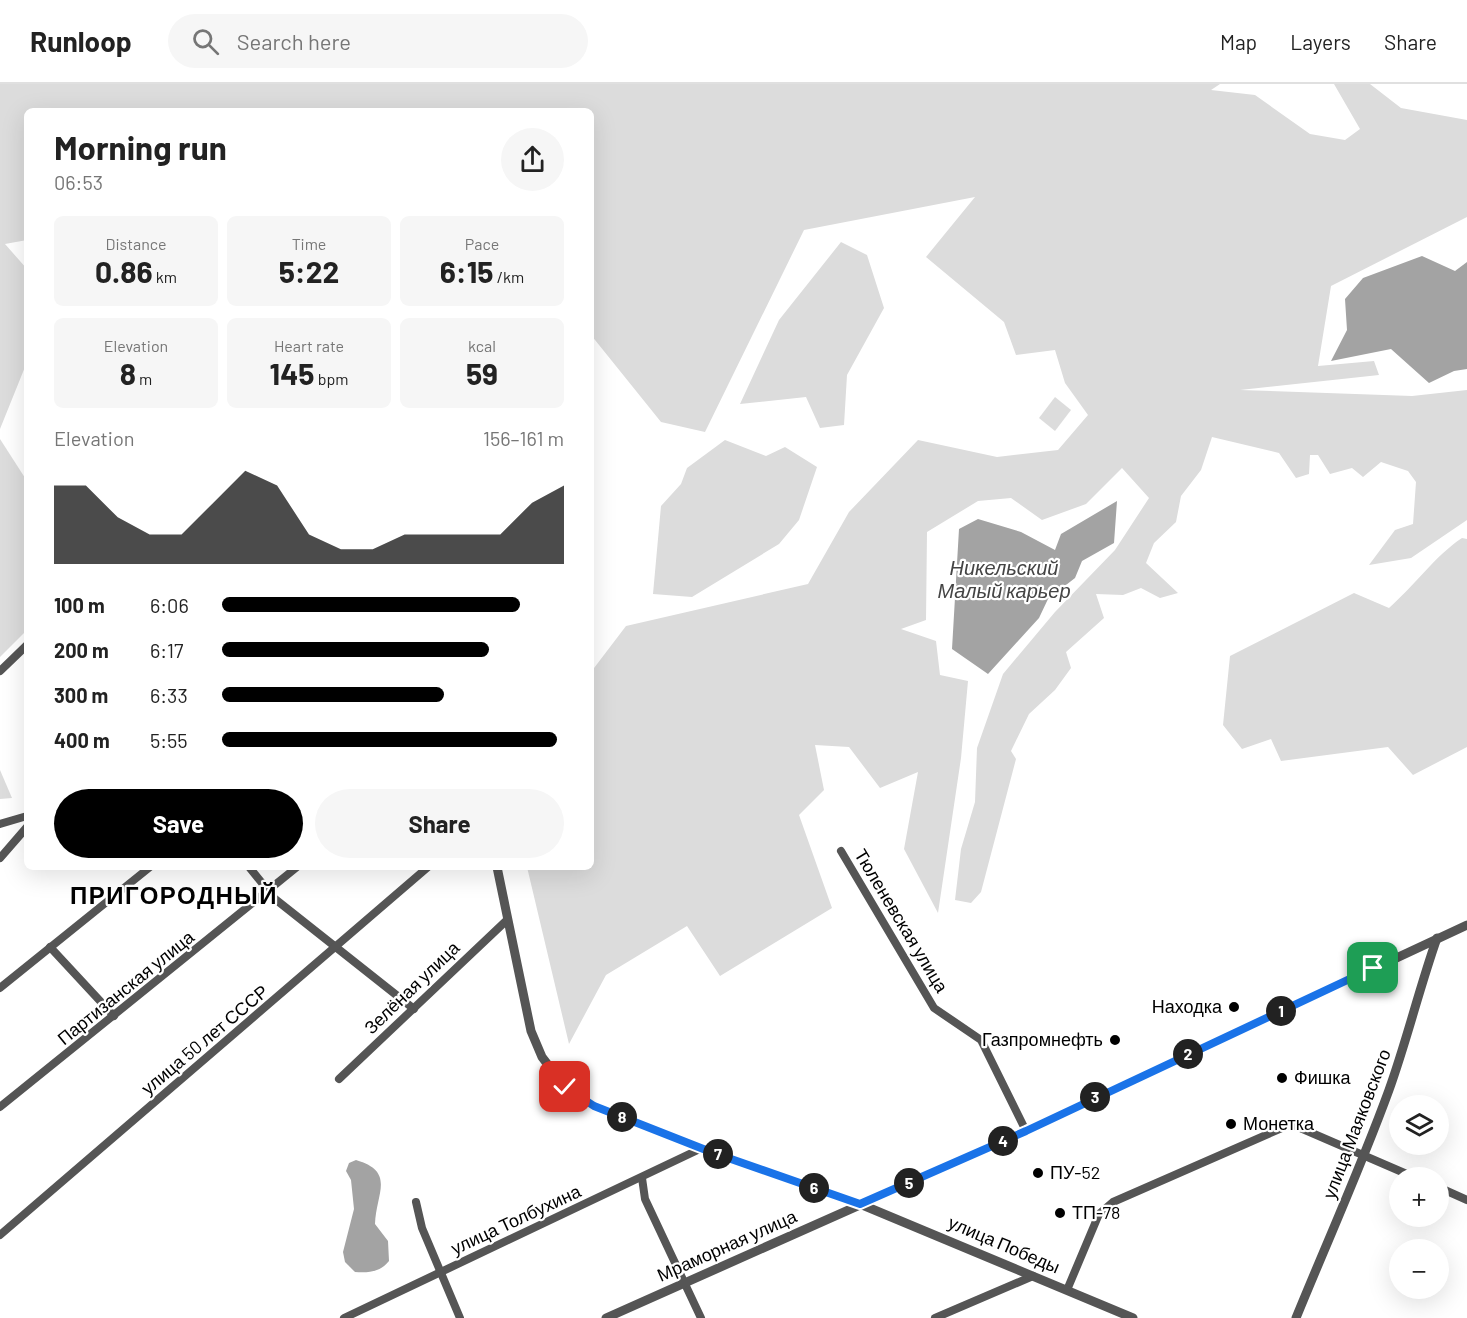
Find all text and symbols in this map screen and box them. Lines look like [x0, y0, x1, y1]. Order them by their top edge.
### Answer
search box [168, 14, 588, 68]
text: Runloop [30, 24, 132, 58]
icon: search [189, 25, 222, 58]
text: Search here [237, 28, 351, 54]
text: Map [1220, 29, 1257, 54]
text: Layers [1290, 29, 1351, 54]
text: Share [1384, 29, 1437, 54]
text: Morning run [54, 127, 227, 167]
button: share [501, 128, 564, 191]
text: 06:53 [54, 170, 103, 194]
text: Distance [106, 234, 166, 253]
text: Time [292, 234, 326, 253]
text: Pace [465, 234, 499, 253]
text: 0.86 [95, 253, 153, 289]
text: 5:22 [279, 253, 339, 289]
text: 6:15 [440, 253, 493, 289]
text: km [153, 267, 177, 286]
text: /km [493, 267, 524, 286]
text: Elevation [104, 336, 168, 355]
text: Heart rate [274, 336, 344, 355]
text: kcal [468, 336, 496, 355]
text: 8 [120, 355, 136, 391]
text: 145 [270, 355, 314, 391]
text: 59 [466, 355, 498, 391]
text: m [136, 369, 152, 388]
text: bpm [314, 369, 348, 388]
text: Elevation [54, 426, 135, 450]
text: 156–161 m [483, 426, 564, 450]
water label: Никельский Малый карьер [937, 555, 1071, 602]
text: 100 m [54, 593, 105, 617]
text: 6:06 [150, 593, 189, 617]
text: 200 m [54, 638, 109, 662]
text: 6:17 [150, 638, 184, 662]
text: 300 m [54, 683, 108, 707]
text: 6:33 [150, 683, 188, 707]
text: 400 m [54, 728, 110, 752]
text: 5:55 [150, 728, 188, 752]
button: Save [54, 789, 303, 858]
button: Share [315, 789, 564, 858]
street label: Тюленевская улица [850, 845, 954, 997]
district label: ПРИГОРОДНЫЙ [70, 880, 278, 909]
street label: Партизанская улица [53, 925, 199, 1049]
street label: Зелёная улица [359, 936, 464, 1038]
pin [1347, 942, 1398, 993]
icon: arrive [1356, 951, 1389, 984]
street label: улица 50 лет СССР [136, 980, 272, 1099]
place label: Находка [1152, 995, 1223, 1017]
pin: 1 [1266, 996, 1296, 1026]
marker: Находка [1227, 1000, 1241, 1014]
text: 1 [1278, 1001, 1284, 1020]
place label: Газпромнефть [982, 1028, 1103, 1050]
marker: Газпромнефть [1108, 1033, 1122, 1047]
pin: 2 [1173, 1039, 1203, 1069]
text: 2 [1184, 1044, 1192, 1063]
street label: улица Маяковского [1317, 1046, 1395, 1202]
pin [539, 1061, 590, 1112]
place label: Фишка [1294, 1066, 1351, 1088]
icon: check [548, 1070, 581, 1103]
marker: Фишка [1275, 1071, 1289, 1085]
pin: 3 [1080, 1082, 1110, 1112]
text: 3 [1091, 1087, 1099, 1106]
map controls [1389, 1095, 1449, 1299]
button: layers [1389, 1095, 1449, 1155]
pin: 8 [607, 1102, 637, 1132]
text: 8 [618, 1107, 626, 1126]
place label: Монетка [1243, 1112, 1315, 1134]
marker: Монетка [1224, 1117, 1238, 1131]
pin: 4 [988, 1126, 1018, 1156]
text: 4 [998, 1131, 1008, 1150]
pin: 7 [703, 1139, 733, 1169]
text: 7 [714, 1144, 722, 1163]
place label: ПУ-52 [1050, 1161, 1100, 1183]
marker: ПУ-52 [1031, 1166, 1045, 1180]
button: + [1389, 1167, 1449, 1227]
pin: 5 [894, 1168, 924, 1198]
pin: 6 [799, 1173, 829, 1203]
text: 5 [905, 1173, 913, 1192]
text: 6 [810, 1178, 818, 1197]
street label: улица Толбухина [447, 1179, 585, 1259]
place label: ТП-78 [1072, 1201, 1120, 1223]
street label: Мраморная улица [654, 1204, 801, 1286]
marker: ТП-78 [1053, 1206, 1067, 1220]
street label: улица Победы [945, 1211, 1064, 1277]
button: − [1389, 1239, 1449, 1299]

